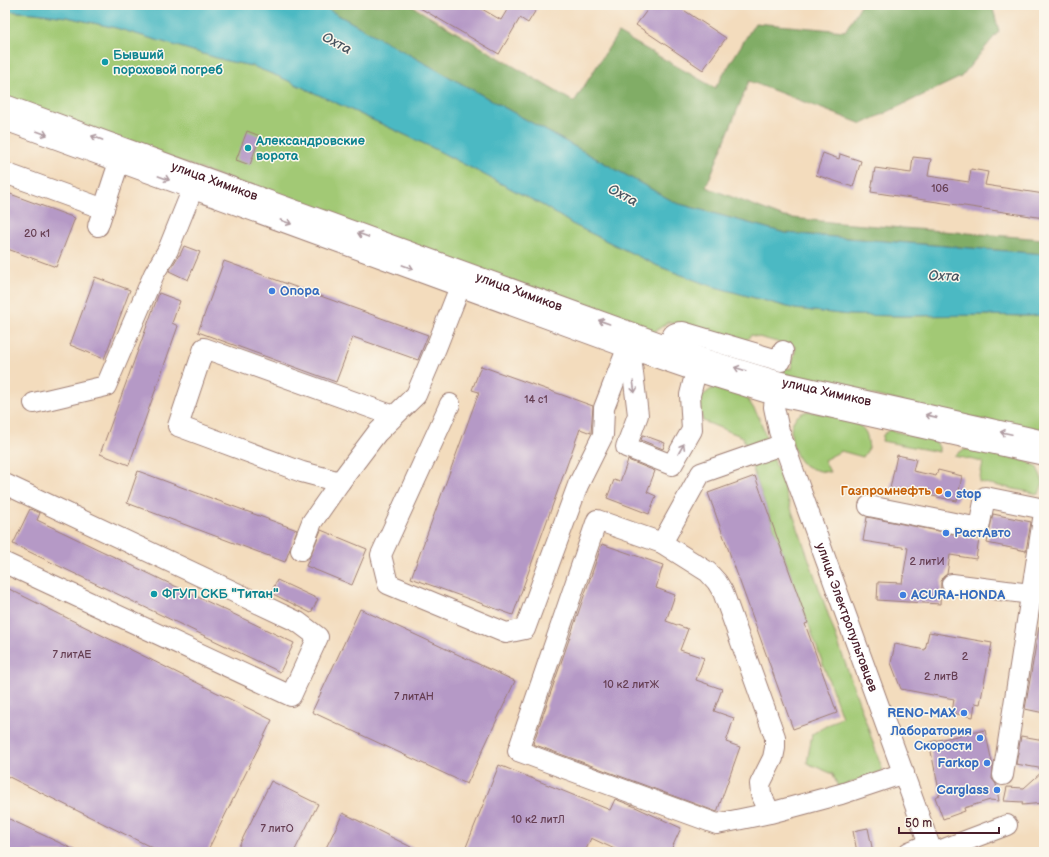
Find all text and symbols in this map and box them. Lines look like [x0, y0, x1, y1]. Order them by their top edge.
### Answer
water label: Охта [319, 28, 355, 58]
place label: Бывший пороховой погреб [113, 47, 223, 78]
marker: Бывший пороховой погреб [100, 57, 110, 67]
one-way arrow [35, 130, 47, 138]
one-way arrow [91, 133, 103, 141]
place label: Александровские ворота [255, 133, 365, 164]
marker: Александровские ворота [243, 143, 253, 153]
street label: улица Химиков [169, 158, 260, 204]
one-way arrow [157, 174, 169, 182]
water label: Охта [605, 180, 641, 210]
house number: 106 [931, 182, 949, 195]
one-way arrow [279, 219, 291, 227]
house number: 20 к1 [24, 227, 50, 240]
one-way arrow [358, 231, 370, 239]
one-way arrow [401, 264, 413, 272]
water label: Охта [928, 267, 960, 285]
street label: улица Химиков [474, 269, 565, 315]
place label: Опора [280, 283, 320, 299]
marker: Опора [267, 286, 277, 296]
one-way arrow [598, 318, 611, 325]
one-way arrow [734, 365, 747, 372]
street label: улица Химиков [781, 374, 873, 410]
one-way arrow [630, 380, 638, 393]
house number: 14 с1 [524, 393, 548, 406]
one-way arrow [925, 411, 938, 419]
one-way arrow [1000, 428, 1013, 436]
one-way arrow [678, 443, 686, 455]
place label: Газпромнефть [840, 483, 931, 499]
marker: Газпромнефть [934, 486, 944, 496]
place label: stop [956, 486, 982, 502]
marker: stop [943, 489, 953, 499]
place label: РастАвто [954, 525, 1011, 541]
marker: РастАвто [941, 528, 951, 538]
street label: улица Электропультовцев [812, 541, 881, 694]
house number: 2 литИ [909, 555, 945, 568]
place label: ФГУП СКБ "Титан" [162, 586, 279, 602]
place label: ACURA-HONDA [910, 587, 1005, 603]
marker: ФГУП СКБ "Титан" [149, 589, 159, 599]
marker: ACURA-HONDA [898, 590, 908, 600]
house number: 7 литАЕ [52, 648, 92, 661]
house number: 2 [962, 650, 969, 663]
house number: 2 литВ [924, 670, 958, 683]
house number: 10 к2 литЖ [603, 678, 659, 691]
house number: 7 литАН [394, 690, 434, 703]
place label: RENO-MAX [887, 705, 956, 721]
marker: RENO-MAX [959, 708, 969, 718]
place label: Лаборатория Скорости [889, 723, 972, 754]
marker: Лаборатория Скорости [975, 733, 985, 743]
place label: Farkop [937, 755, 980, 771]
marker: Farkop [982, 758, 992, 768]
place label: Carglass [937, 782, 989, 798]
marker: Carglass [992, 785, 1002, 795]
scale bar [899, 809, 999, 835]
house number: 10 к2 литЛ [511, 813, 565, 826]
text: 50 m [905, 816, 932, 831]
house number: 7 литО [260, 822, 294, 835]

